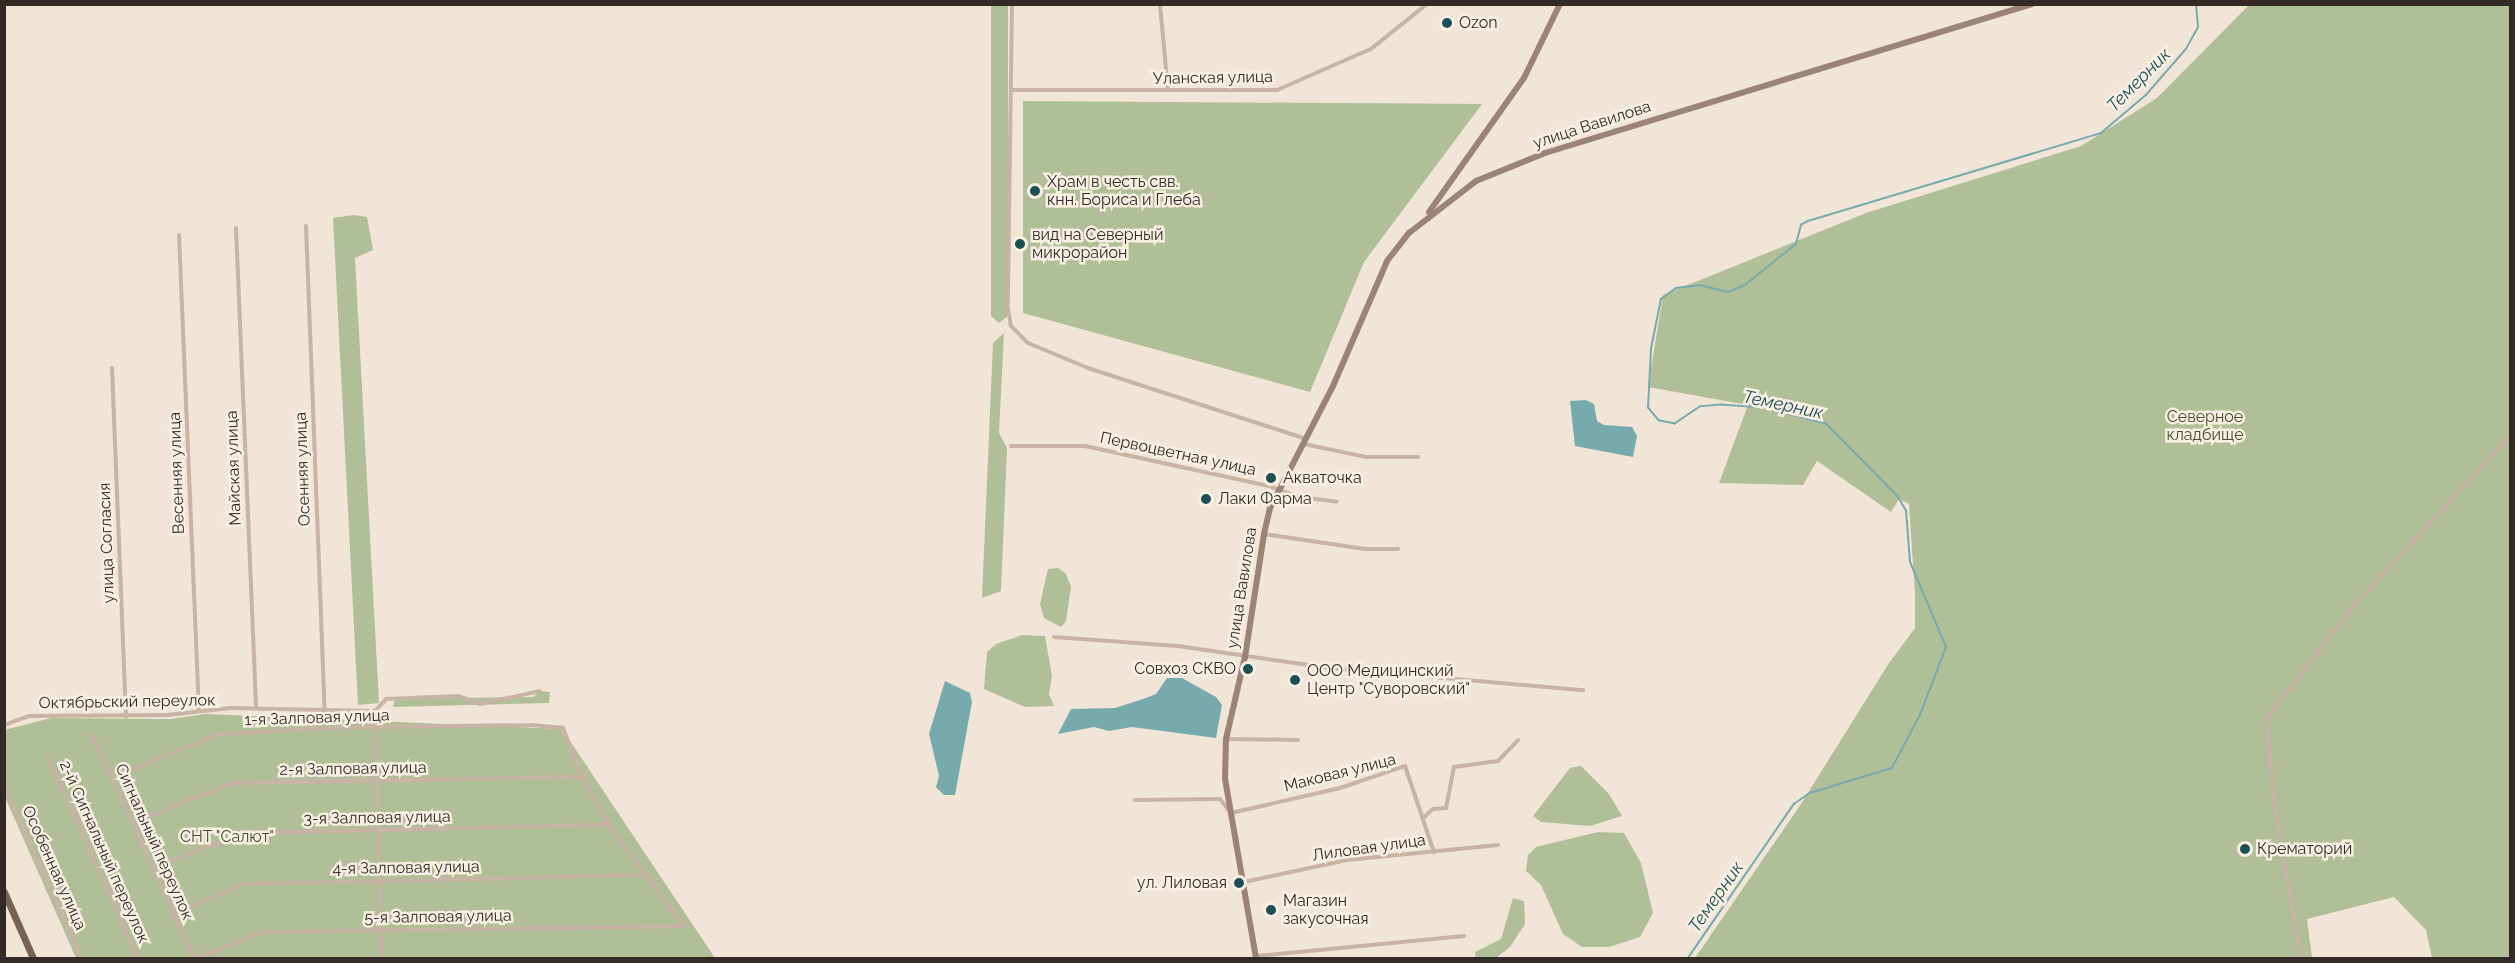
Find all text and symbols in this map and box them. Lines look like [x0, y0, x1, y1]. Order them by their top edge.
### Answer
place label: Ozon [1459, 13, 1498, 33]
marker: Ozon [1440, 16, 1454, 30]
water label: Темерник [2103, 44, 2175, 116]
street label: Уланская улица [1153, 67, 1273, 89]
street label: улица Вавилова [1531, 97, 1653, 153]
place label: Храм в честь свв. кнн. Бориса и Глеба [1047, 172, 1201, 210]
marker: Храм в честь свв. кнн. Бориса и Глеба [1028, 184, 1042, 198]
place label: вид на Северный микрорайон [1032, 225, 1163, 263]
marker: вид на Северный микрорайон [1013, 237, 1027, 251]
water label: Темерник [1741, 386, 1825, 424]
park label: Северное кладбище [2166, 407, 2244, 445]
street label: Майская улица [222, 410, 246, 526]
street label: Весенняя улица [165, 411, 189, 535]
street label: Осенняя улица [291, 411, 315, 527]
street label: Первоцветная улица [1098, 428, 1258, 480]
place label: Акваточка [1283, 468, 1362, 488]
marker: Акваточка [1264, 471, 1278, 485]
street label: улица Согласия [95, 482, 119, 604]
place label: Лаки Фарма [1218, 489, 1312, 509]
marker: Лаки Фарма [1199, 492, 1213, 506]
street label: улица Вавилова [1223, 526, 1261, 650]
place label: Совхоз СКВО [1134, 659, 1236, 679]
place label: ООО Медицинский Центр "Суворовский" [1307, 661, 1470, 699]
marker: Совхоз СКВО [1241, 662, 1255, 676]
marker: ООО Медицинский Центр "Суворовский" [1288, 673, 1302, 687]
street label: Октябрьский переулок [38, 691, 216, 713]
street label: 1-я Залповая улица [244, 706, 390, 730]
street label: Маковая улица [1282, 750, 1398, 796]
street label: 2-й Сигнальный переулок [55, 758, 153, 946]
street label: 2-я Залповая улица [279, 758, 427, 780]
street label: Сигнальный переулок [111, 761, 197, 923]
street label: Особенная улица [18, 803, 90, 933]
street label: 3-я Залповая улица [303, 807, 451, 829]
park label: СНТ "Салют" [180, 827, 274, 847]
street label: Лиловая улица [1311, 831, 1427, 865]
place label: Крематорий [2257, 839, 2352, 859]
marker: Крематорий [2238, 842, 2252, 856]
street label: 4-я Залповая улица [332, 857, 480, 879]
water label: Темерник [1684, 858, 1748, 936]
place label: ул. Лиловая [1137, 873, 1227, 893]
marker: ул. Лиловая [1232, 876, 1246, 890]
place label: Магазин закусочная [1283, 891, 1369, 929]
marker: Магазин закусочная [1264, 903, 1278, 917]
street label: 5-я Залповая улица [364, 906, 512, 928]

